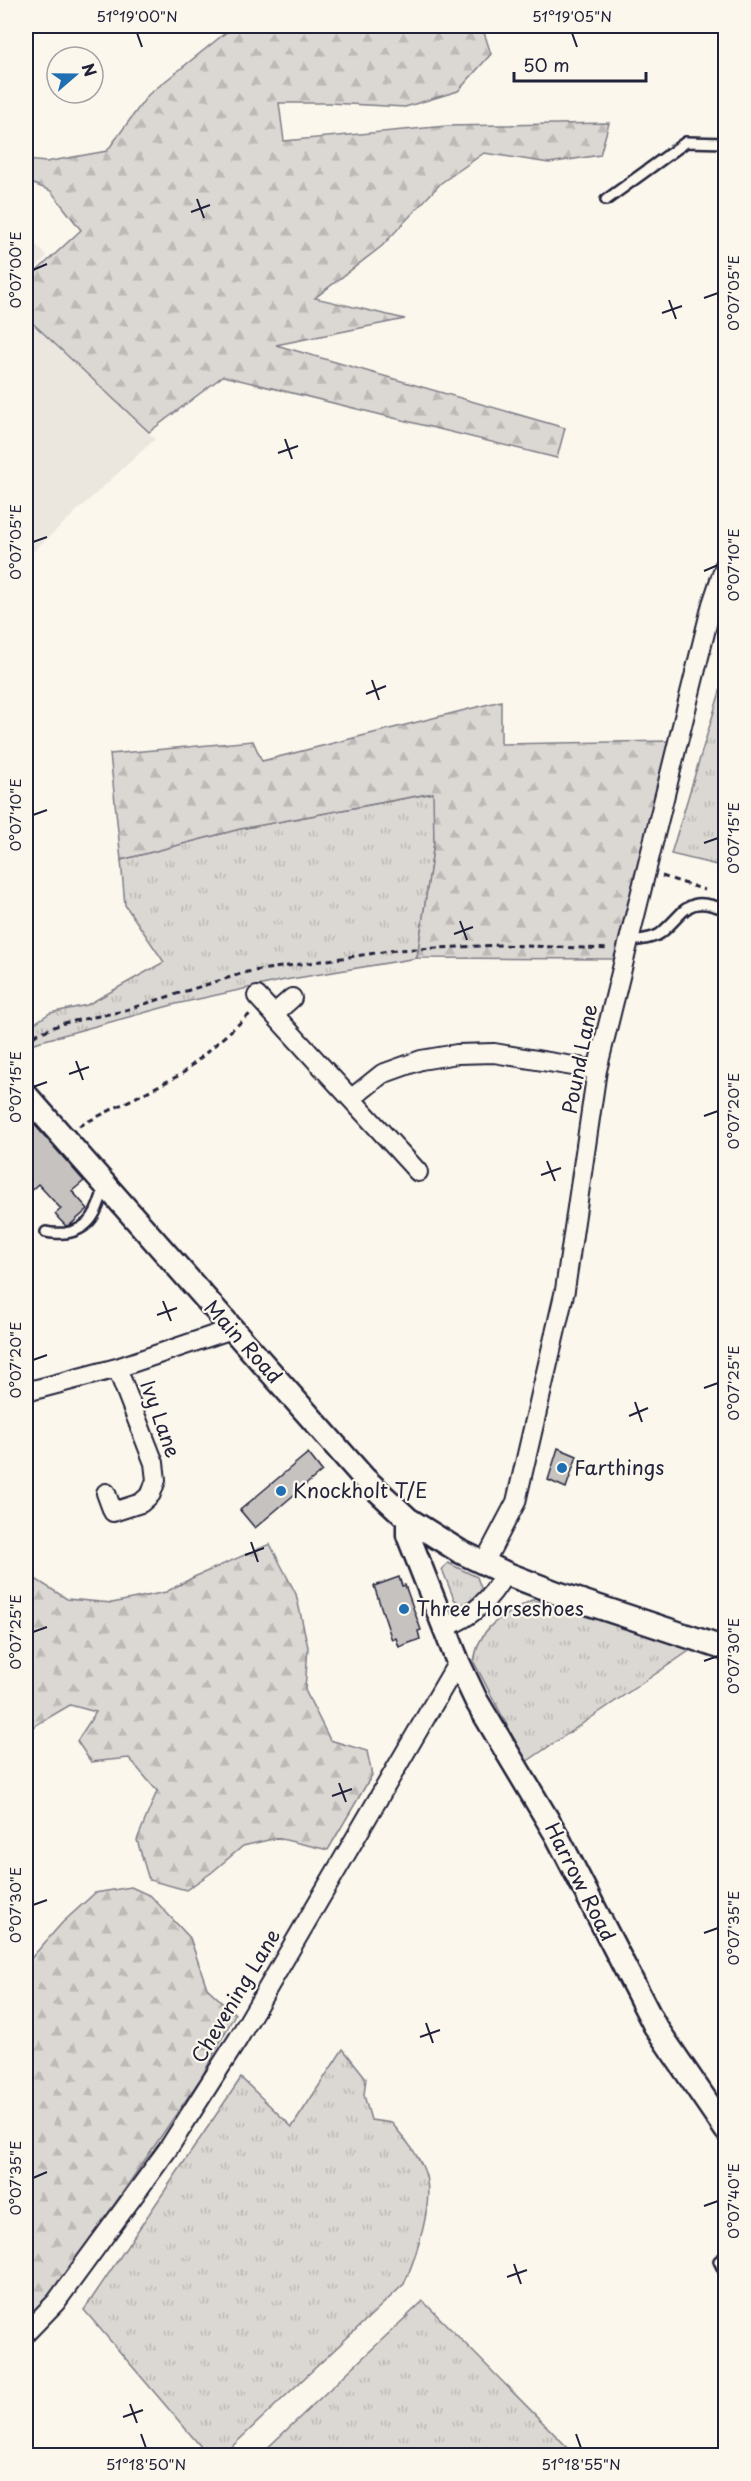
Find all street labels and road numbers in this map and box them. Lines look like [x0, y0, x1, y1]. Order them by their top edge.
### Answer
street label: Pound Lane [554, 1001, 604, 1116]
street label: Main Road [198, 1293, 290, 1390]
street label: Ivy Lane [133, 1376, 189, 1462]
street label: Harrow Road [538, 1817, 624, 1946]
street label: Chevening Lane [183, 1923, 287, 2068]

